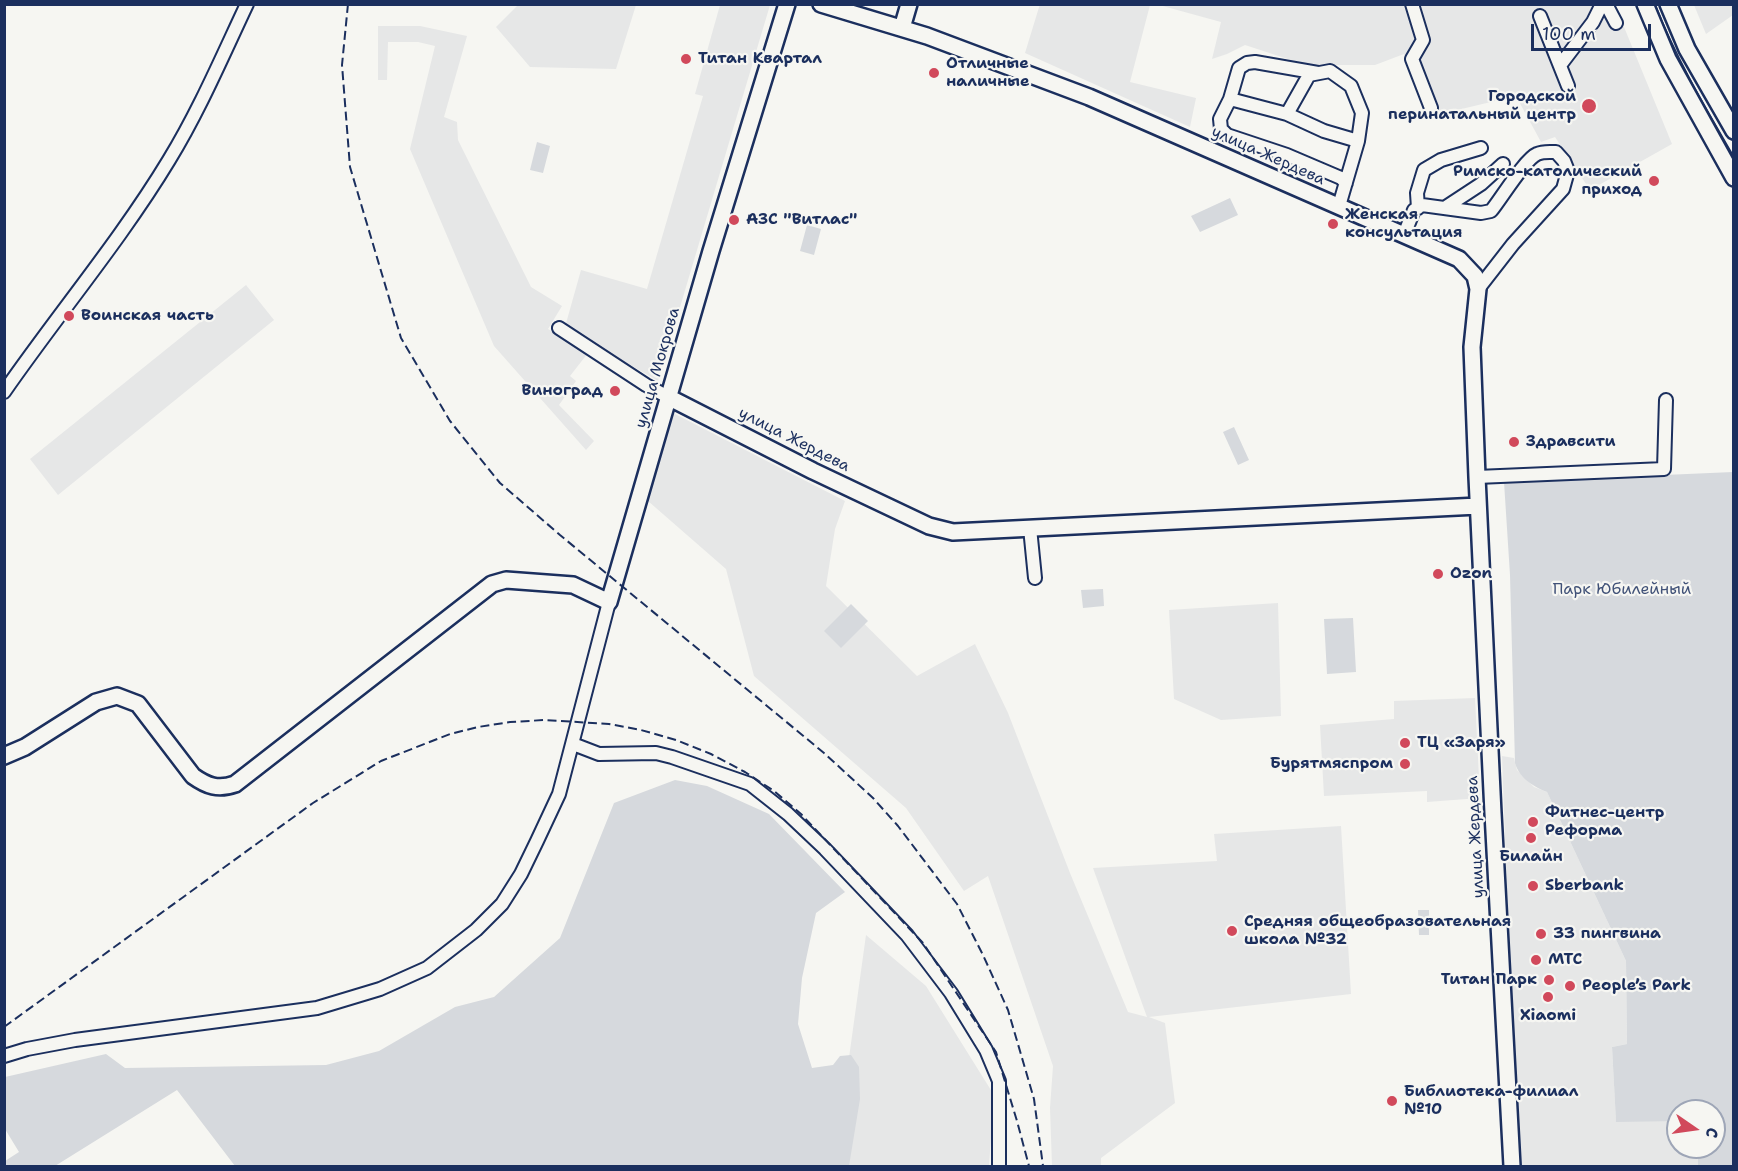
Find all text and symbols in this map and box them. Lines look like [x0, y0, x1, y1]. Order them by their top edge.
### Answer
scale bar [1534, 12, 1654, 50]
text: 100 m [1542, 22, 1596, 46]
place label: Титан Квартал [698, 49, 822, 69]
marker: Титан Квартал [679, 52, 693, 66]
place label: Отличные наличные [946, 54, 1030, 92]
marker: Отличные наличные [927, 66, 941, 80]
place label: Городской перинатальный центр [1388, 87, 1576, 125]
marker: Городской перинатальный центр [1580, 97, 1598, 115]
street label: улица Жердева [1208, 122, 1328, 190]
place label: Римско-католический приход [1453, 162, 1642, 200]
marker: Римско-католический приход [1647, 174, 1661, 188]
place label: Женская консультация [1345, 205, 1462, 243]
place label: АЗС "Витлас" [746, 210, 857, 230]
marker: АЗС "Витлас" [727, 213, 741, 227]
marker: Женская консультация [1326, 217, 1340, 231]
street label: улица Мокрова [632, 305, 684, 431]
place label: Воинская часть [81, 306, 214, 326]
marker: Воинская часть [62, 309, 76, 323]
place label: Виноград [522, 381, 603, 401]
marker: Виноград [608, 384, 622, 398]
street label: улица Жердева [735, 404, 853, 476]
place label: Здравсити [1526, 432, 1616, 452]
marker: Здравсити [1507, 435, 1521, 449]
place label: Ozon [1450, 564, 1492, 584]
marker: Ozon [1431, 567, 1445, 581]
park label: Парк Юбилейный [1553, 580, 1691, 600]
place label: ТЦ «Заря» [1417, 733, 1506, 753]
marker: ТЦ «Заря» [1398, 736, 1412, 750]
place label: Бурятмяспром [1270, 754, 1393, 774]
marker: Бурятмяспром [1398, 757, 1412, 771]
street label: улица Жердева [1463, 775, 1489, 899]
place label: Фитнес-центр Реформа [1545, 803, 1664, 841]
marker: Фитнес-центр Реформа [1526, 815, 1540, 829]
marker: Билайн [1524, 831, 1538, 845]
place label: Билайн [1499, 847, 1563, 867]
place label: Sberbank [1545, 876, 1624, 896]
marker: Sberbank [1526, 879, 1540, 893]
place label: Средняя общеобразовательная школа №32 [1244, 912, 1511, 950]
marker: Средняя общеобразовательная школа №32 [1225, 924, 1239, 938]
place label: 33 пингвина [1553, 924, 1661, 944]
marker: 33 пингвина [1534, 927, 1548, 941]
place label: МТС [1548, 950, 1582, 970]
marker: МТС [1529, 953, 1543, 967]
place label: Титан Парк [1441, 970, 1537, 990]
marker: Титан Парк [1542, 973, 1556, 987]
place label: People’s Park [1582, 976, 1691, 996]
marker: People’s Park [1563, 979, 1577, 993]
marker: Xiaomi [1541, 990, 1555, 1004]
place label: Xiaomi [1520, 1006, 1576, 1026]
place label: Библиотека-филиал №10 [1404, 1082, 1579, 1120]
marker: Библиотека-филиал №10 [1385, 1094, 1399, 1108]
north arrow [1666, 1099, 1726, 1159]
text: С [1701, 1126, 1723, 1140]

